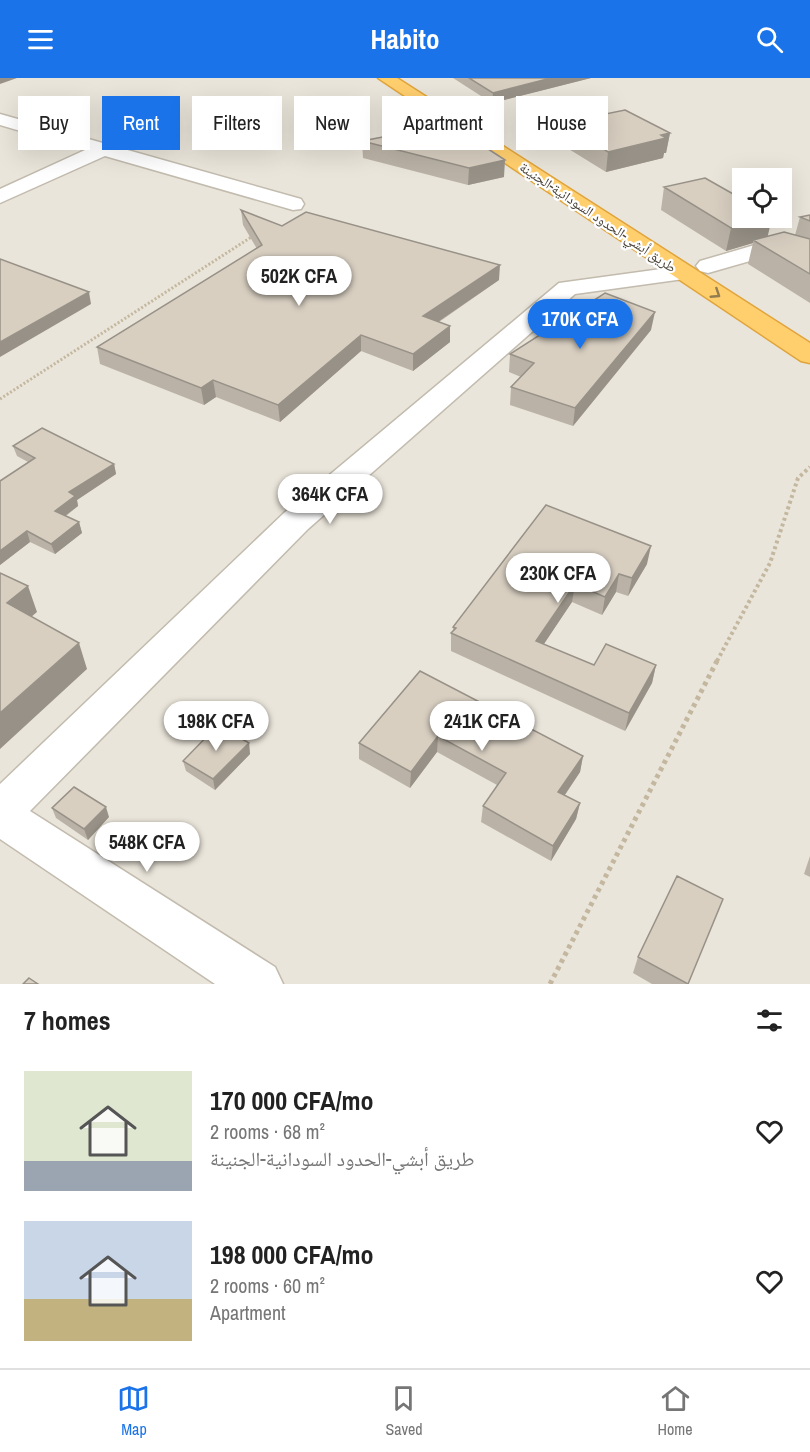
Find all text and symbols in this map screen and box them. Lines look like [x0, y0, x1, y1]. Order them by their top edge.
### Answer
text: Habito [371, 21, 439, 57]
icon: menu [24, 23, 57, 56]
icon: search [753, 23, 786, 56]
chip: Buy [18, 96, 90, 150]
chip: Rent [102, 96, 180, 150]
chip: Filters [192, 96, 282, 150]
chip: New [294, 96, 370, 150]
chip: Apartment [382, 96, 504, 150]
chip: House [516, 96, 608, 150]
street label: طريق أبشي-الحدود السودانية-الجنينة [515, 158, 680, 278]
map controls [732, 168, 792, 228]
button: locate [732, 168, 792, 228]
pin: 502K CFA [237, 256, 361, 307]
text: 502K CFA [261, 262, 337, 289]
one-way arrow [710, 287, 720, 299]
pin: 170K CFA [518, 299, 642, 350]
text: 170K CFA [542, 305, 618, 332]
pin: 364K CFA [268, 474, 392, 525]
text: 364K CFA [292, 480, 368, 507]
pin: 230K CFA [496, 553, 620, 604]
text: 230K CFA [520, 559, 596, 586]
pin: 198K CFA [154, 701, 278, 752]
pin: 241K CFA [420, 701, 544, 752]
text: 198K CFA [178, 707, 254, 734]
text: 241K CFA [444, 707, 520, 734]
pin: 548K CFA [85, 822, 209, 873]
text: 548K CFA [109, 828, 185, 855]
text: 7 homes [24, 1003, 111, 1038]
icon: filters [753, 1004, 786, 1037]
text: 170 000 CFA/mo [210, 1083, 374, 1118]
icon: home [72, 1095, 144, 1167]
icon: heart [753, 1115, 786, 1148]
text: 2 rooms · 68 m² [210, 1118, 325, 1145]
text: طريق أبشي-الحدود السودانية-الجنينة [210, 1145, 474, 1172]
text: 198 000 CFA/mo [210, 1237, 374, 1272]
icon: home [72, 1245, 144, 1317]
icon: heart [753, 1265, 786, 1298]
text: 2 rooms · 60 m² [210, 1272, 325, 1299]
text: Apartment [210, 1299, 286, 1326]
tab: Map [117, 1382, 150, 1440]
tab: Saved [385, 1382, 423, 1440]
tab: Home [658, 1382, 693, 1440]

